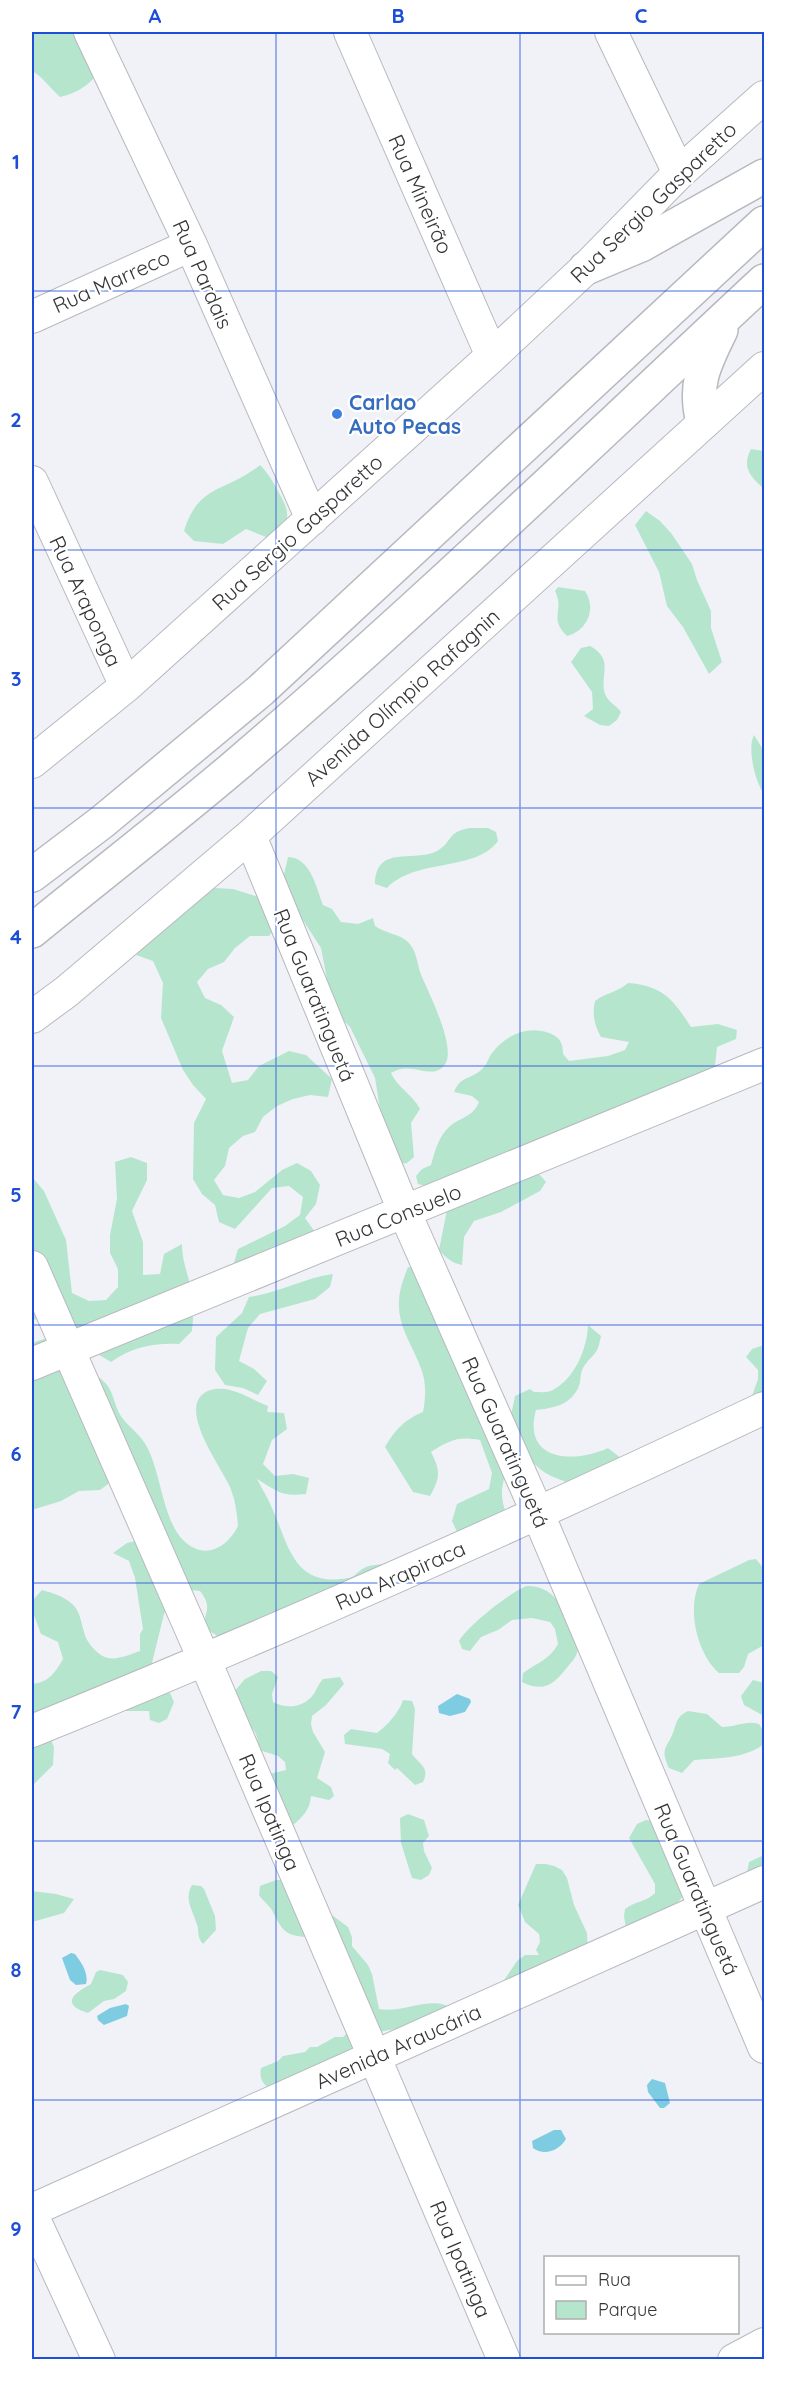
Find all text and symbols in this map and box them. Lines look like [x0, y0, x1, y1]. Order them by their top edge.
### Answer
text: A [149, 3, 162, 28]
text: B [391, 3, 405, 28]
text: C [635, 3, 648, 28]
street label: Rua Sergio Gasparetto [564, 116, 742, 288]
street label: Rua Mineirão [383, 130, 459, 258]
text: 1 [12, 149, 20, 174]
street label: Rua Pardais [167, 215, 239, 333]
street label: Rua Marreco [48, 244, 174, 318]
place label: Carlao Auto Pecas [349, 389, 461, 439]
text: 2 [10, 407, 22, 432]
marker: Carlao Auto Pecas [330, 407, 344, 421]
street label: Rua Sergio Gasparetto [206, 448, 388, 616]
street label: Rua Araponga [44, 531, 128, 671]
street label: Avenida Olímpio Rafagnin [299, 603, 505, 791]
text: 3 [11, 666, 21, 691]
street label: Rua Guaratinguetá [268, 905, 362, 1085]
text: 4 [10, 924, 22, 949]
street label: Rua Consuelo [331, 1178, 465, 1252]
text: 5 [10, 1182, 22, 1207]
street label: Rua Guaratinguetá [457, 1352, 555, 1532]
text: 6 [10, 1441, 22, 1466]
street label: Rua Arapiraca [331, 1535, 469, 1615]
text: 7 [11, 1699, 22, 1724]
street label: Rua Ipatinga [234, 1750, 306, 1874]
street label: Rua Guaratinguetá [649, 1799, 745, 1979]
text: 8 [11, 1957, 22, 1982]
street label: Avenida Araucária [311, 1998, 485, 2094]
street label: Rua Ipatinga [425, 2197, 497, 2321]
text: 9 [10, 2216, 22, 2241]
legend [544, 2256, 739, 2334]
text: Rua [598, 2268, 631, 2291]
text: Parque [598, 2298, 657, 2321]

